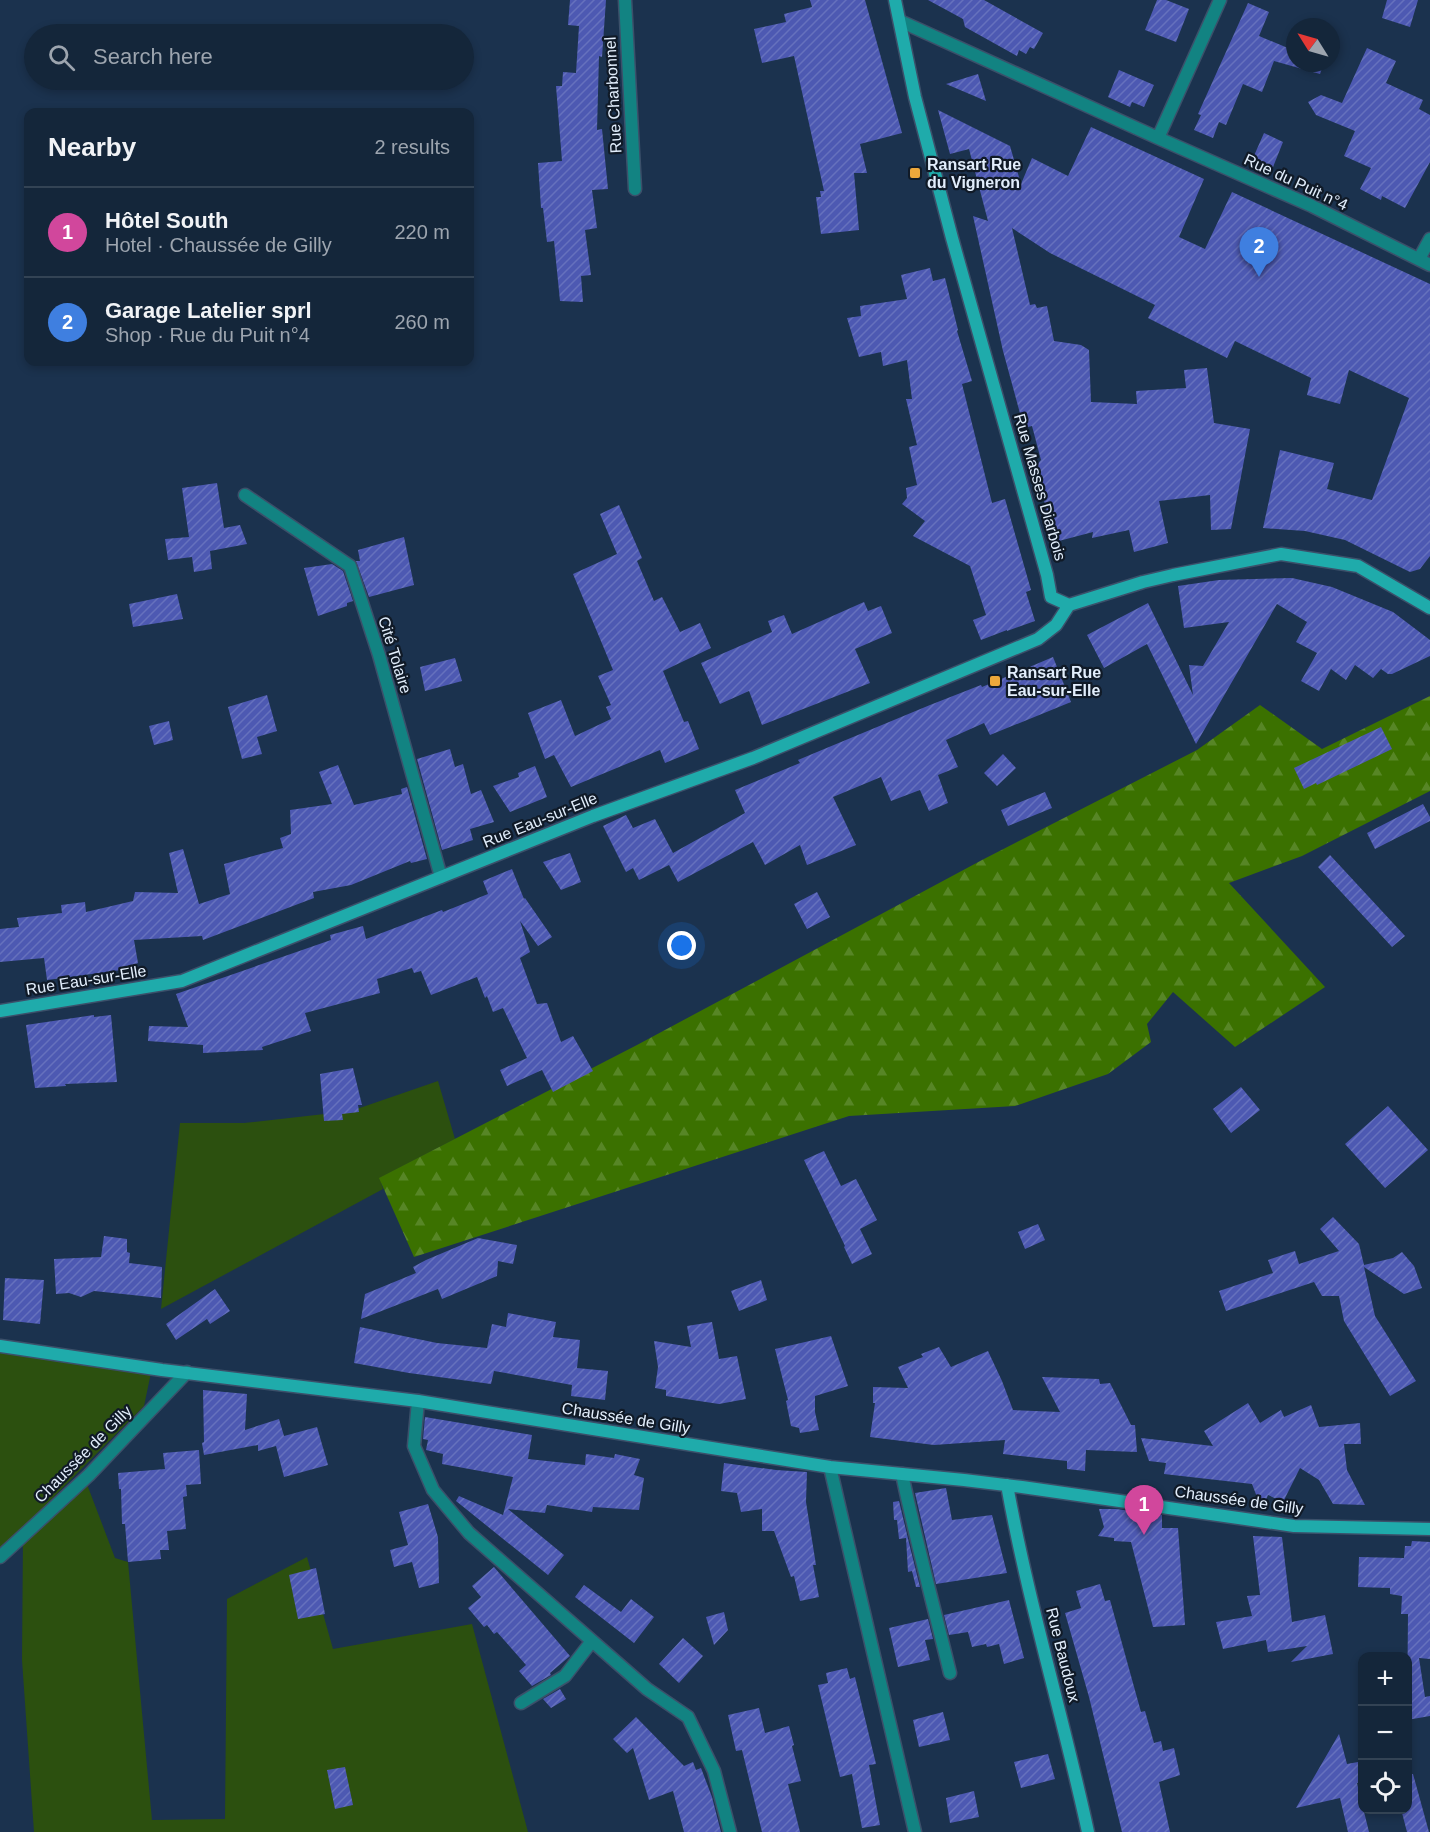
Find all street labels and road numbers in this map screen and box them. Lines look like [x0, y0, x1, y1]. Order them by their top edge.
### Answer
street label: Rue Charbonnel [601, 36, 625, 154]
street label: Rue du Puit n°4 [1242, 151, 1351, 213]
street label: Rue Masses Diarbois [1011, 412, 1069, 562]
street label: Cité Tolaire [375, 614, 415, 696]
street label: Rue Eau-sur-Elle [480, 789, 600, 851]
street label: Rue Eau-sur-Elle [25, 962, 148, 998]
street label: Chaussée de Gilly [561, 1399, 691, 1437]
street label: Chaussée de Gilly [31, 1402, 135, 1506]
street label: Chaussée de Gilly [1174, 1483, 1304, 1517]
street label: Rue Baudoux [1043, 1606, 1083, 1704]

